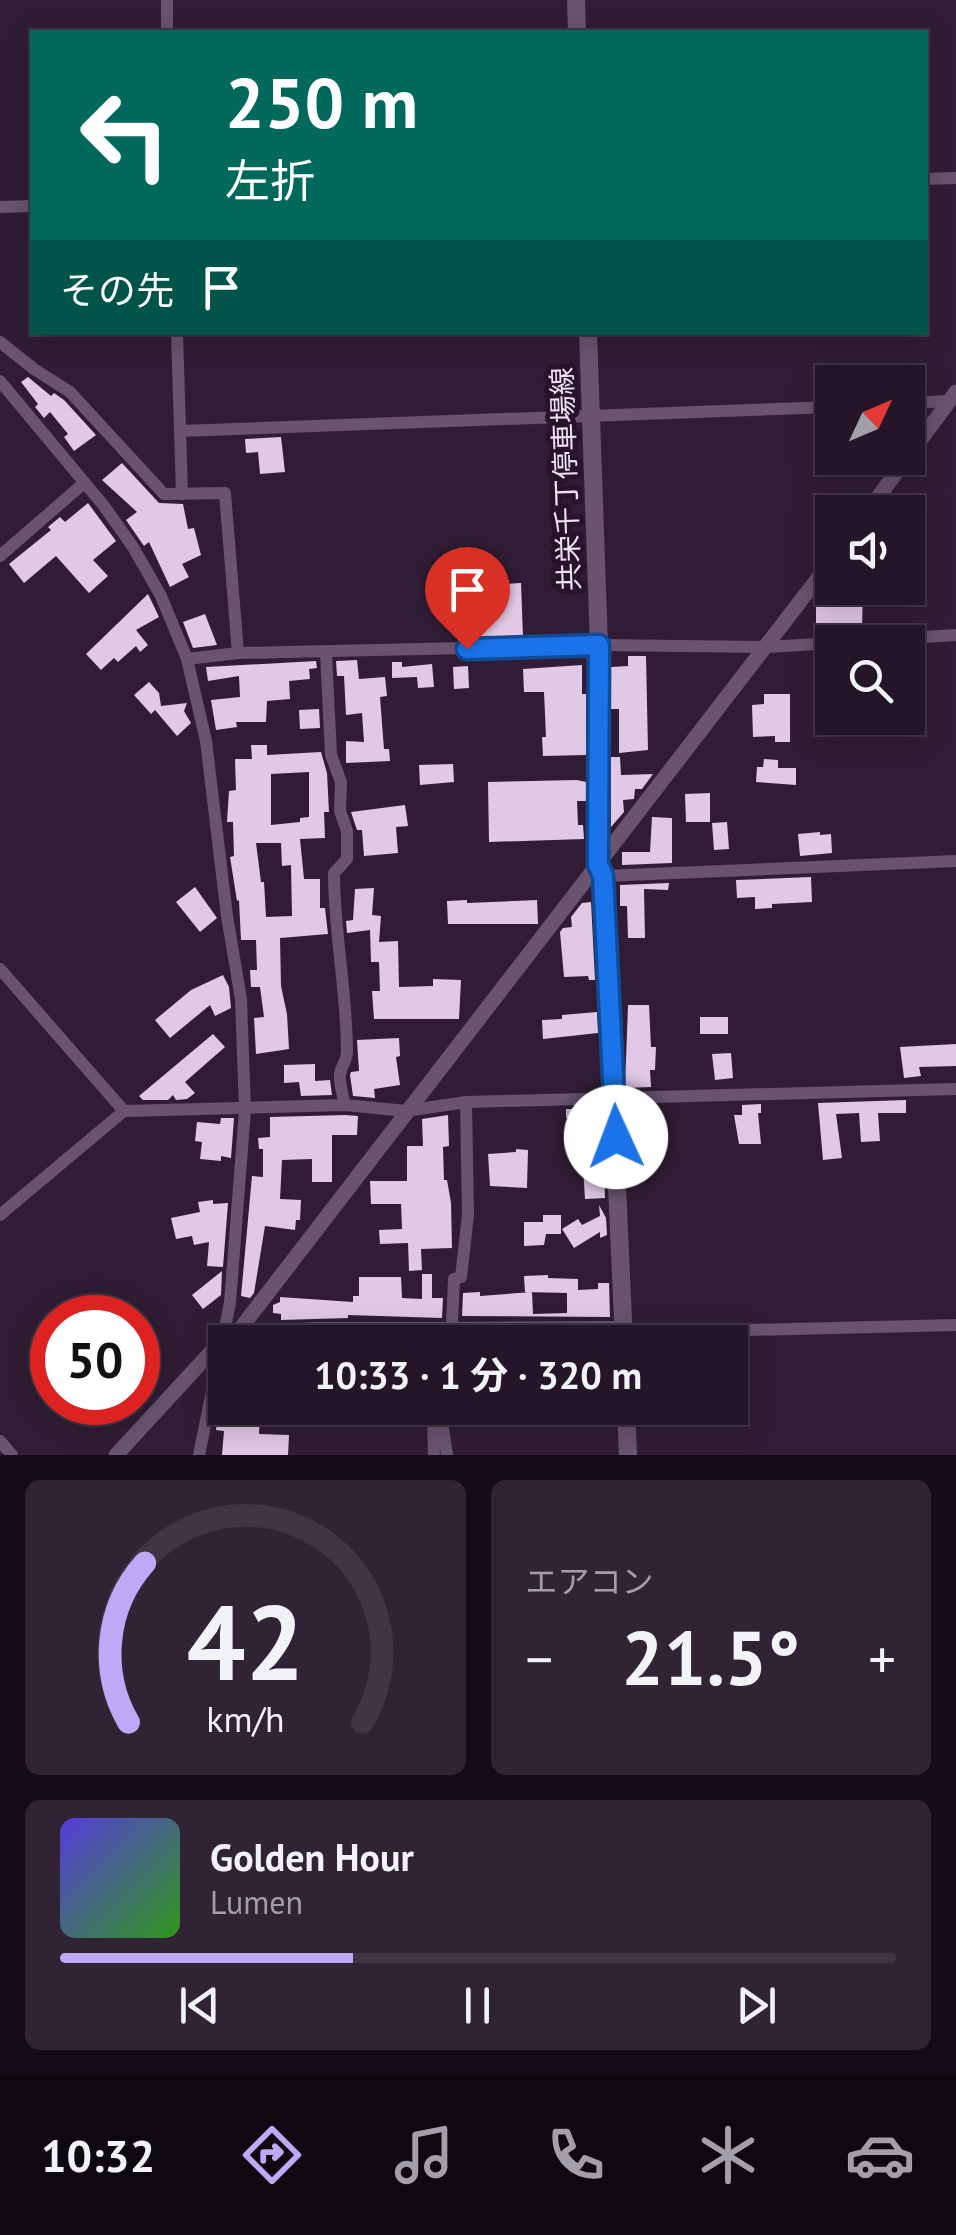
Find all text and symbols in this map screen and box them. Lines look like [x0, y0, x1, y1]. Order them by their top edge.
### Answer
text: 250 m [225, 57, 418, 147]
icon: left [60, 70, 190, 200]
text: 左折 [225, 151, 315, 209]
icon: arrive [194, 260, 249, 315]
text: その先 [60, 265, 174, 314]
north arrow [815, 365, 925, 475]
map controls [815, 365, 925, 735]
street label: 共栄千丁停車場線 [543, 366, 587, 592]
button: sound [815, 495, 925, 605]
pin [425, 547, 510, 650]
icon: arrive [440, 562, 495, 617]
button: search [815, 625, 925, 735]
position arrow [564, 1085, 668, 1189]
speed limit sign: 50 [30, 1295, 160, 1425]
text: 10:33 · 1 分 · 320 m [314, 1350, 642, 1399]
text: エアコン [526, 1560, 654, 1602]
text: 42 [186, 1574, 304, 1709]
text: 21.5° [621, 1609, 800, 1706]
text: − [526, 1623, 553, 1694]
text: + [868, 1623, 896, 1694]
text: km/h [206, 1696, 284, 1742]
text: Golden Hour [210, 1832, 414, 1881]
text: Lumen [210, 1881, 303, 1923]
icon: previous [172, 1978, 227, 2033]
icon: pause [450, 1978, 505, 2033]
icon: next [729, 1978, 784, 2033]
icon: directions [237, 2120, 307, 2190]
icon: music [389, 2120, 459, 2190]
icon: phone [541, 2120, 611, 2190]
icon: climate [693, 2120, 763, 2190]
icon: car [845, 2120, 915, 2190]
text: 10:32 [41, 2126, 155, 2184]

